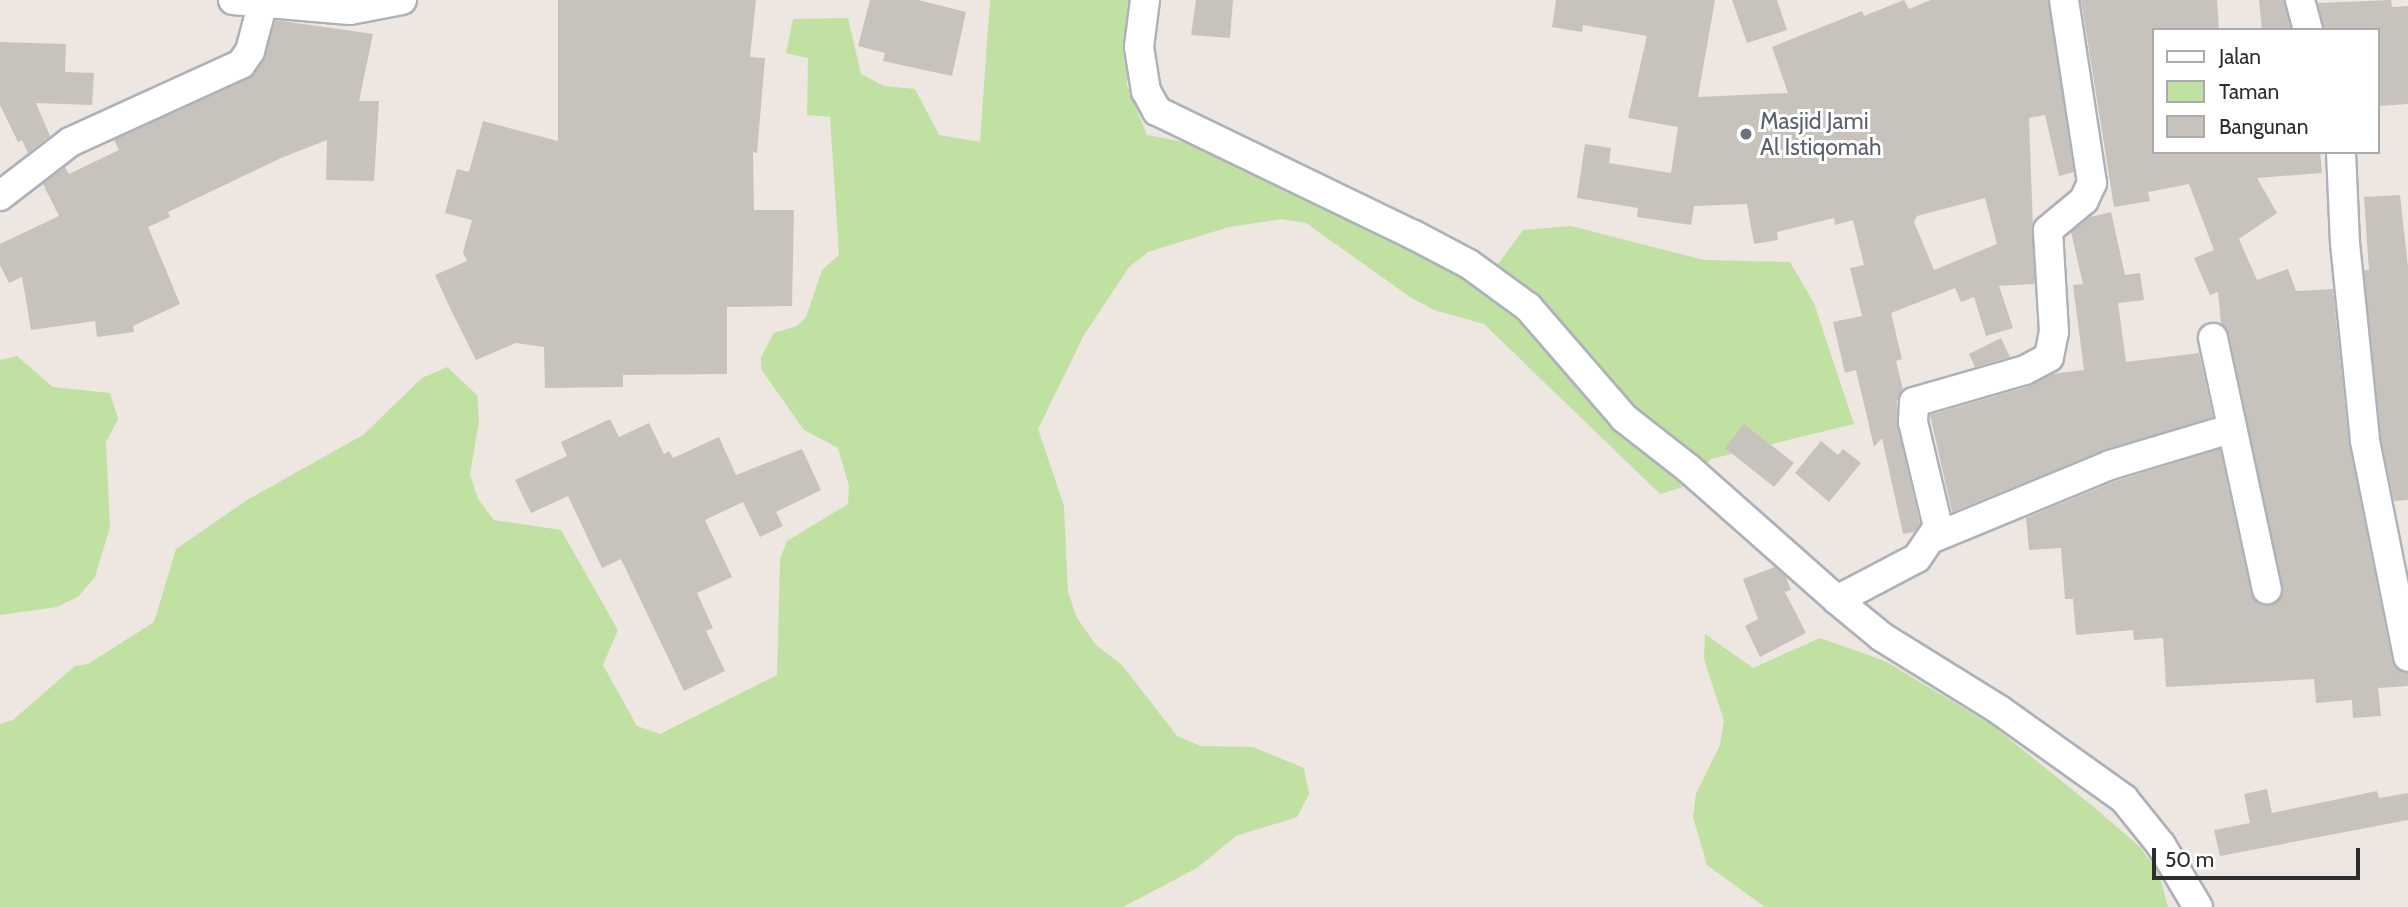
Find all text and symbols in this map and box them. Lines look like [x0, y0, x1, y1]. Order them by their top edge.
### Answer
legend [2152, 28, 2380, 154]
text: Jalan [2219, 44, 2261, 69]
text: Taman [2219, 79, 2279, 104]
place label: Masjid Jami Al Istiqomah [1760, 107, 1882, 161]
text: Bangunan [2219, 114, 2308, 139]
marker: Masjid Jami Al Istiqomah [1738, 126, 1754, 142]
scale bar [2156, 834, 2364, 878]
text: 50 m [2165, 847, 2214, 872]

